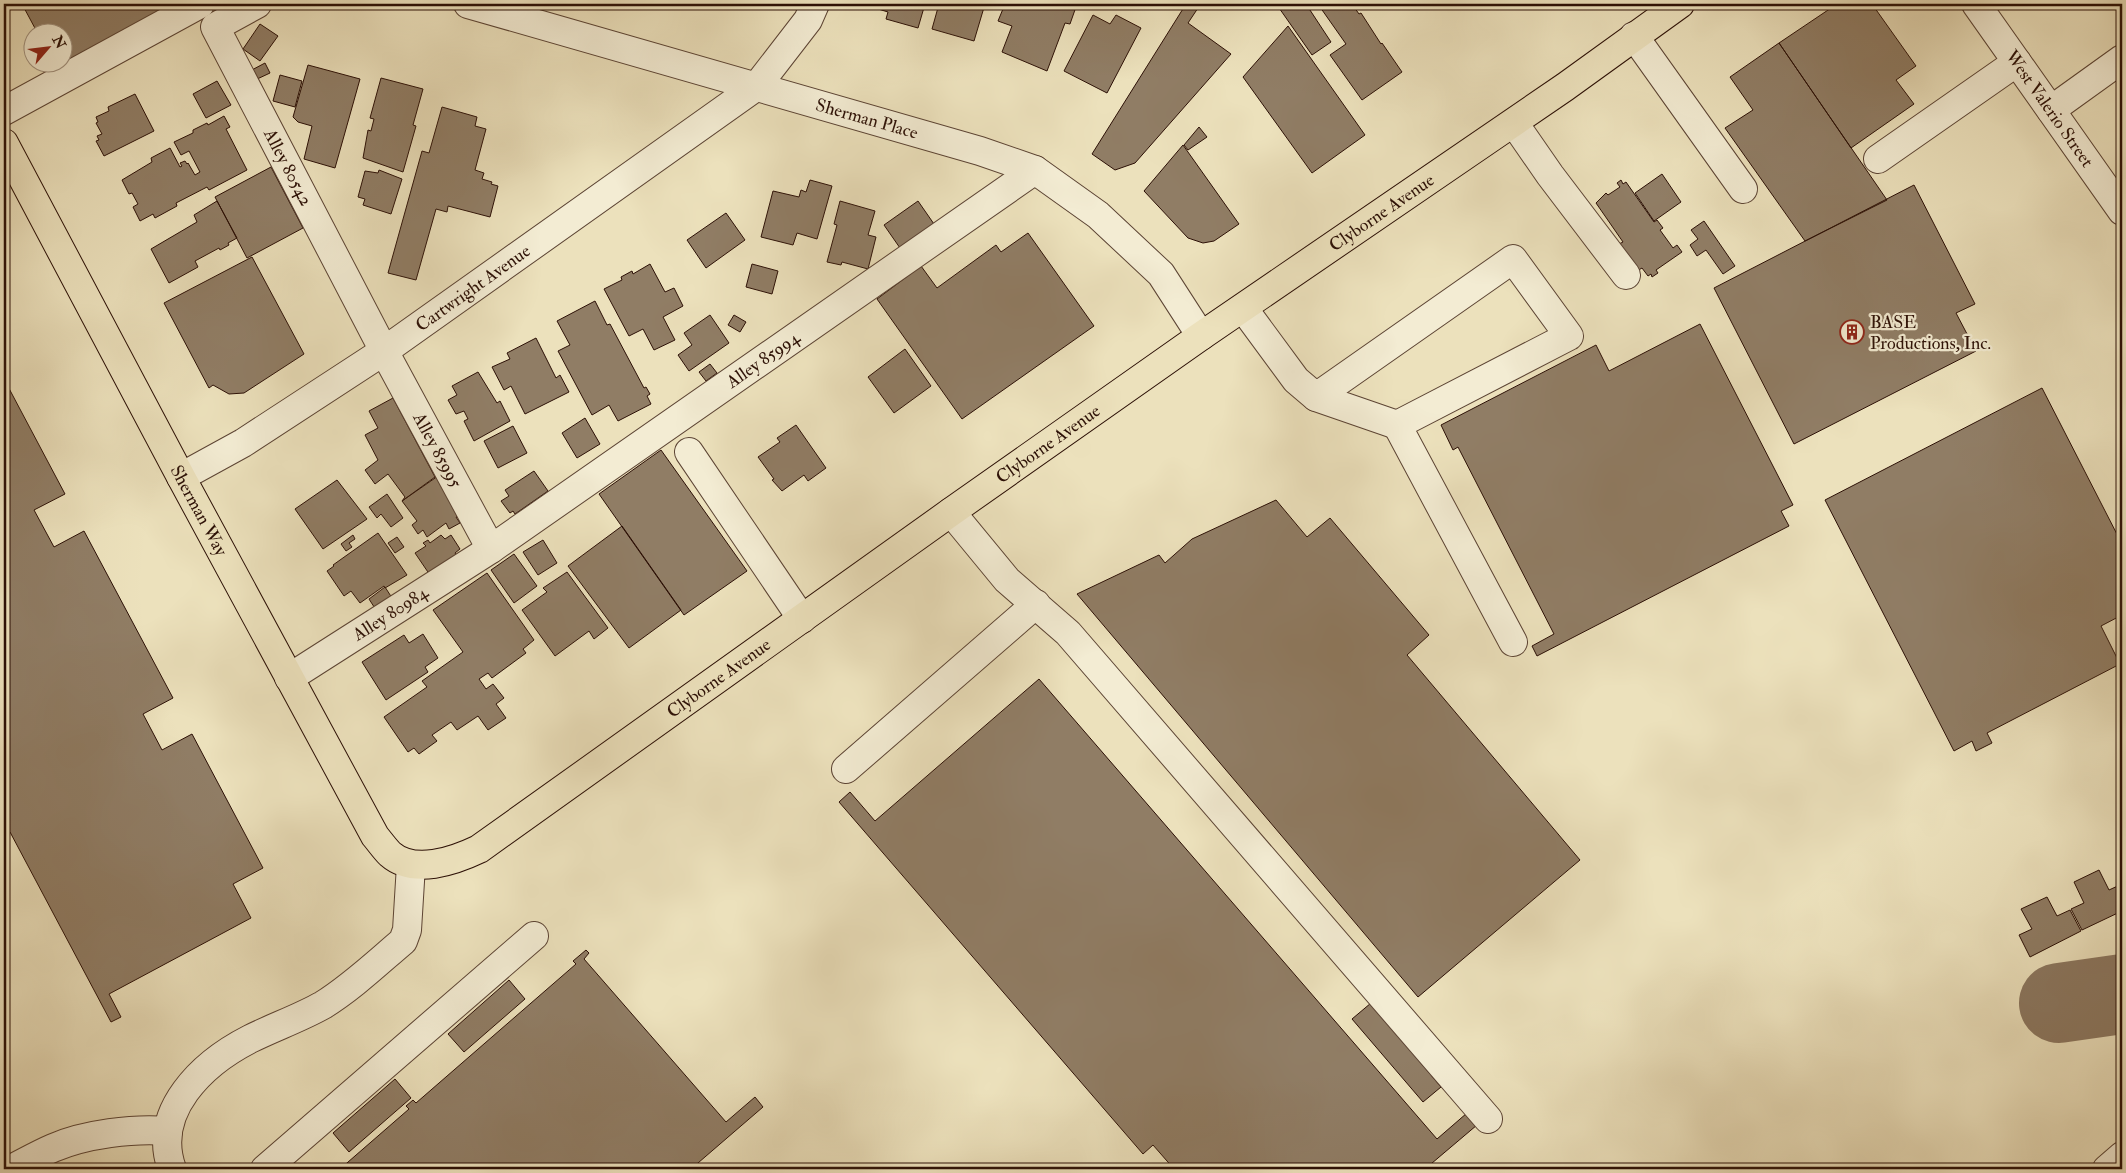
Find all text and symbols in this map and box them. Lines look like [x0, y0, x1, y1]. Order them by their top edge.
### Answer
north arrow [22, 22, 72, 72]
text: N [48, 32, 70, 52]
street label: West Valerio Street [2000, 45, 2099, 172]
street label: Sherman Place [813, 93, 921, 144]
street label: Alley 80542 [258, 124, 318, 210]
street label: Clyborne Avenue [1324, 168, 1439, 257]
street label: Cartwright Avenue [411, 239, 535, 337]
place label: BASE Productions, Inc. [1870, 311, 1991, 355]
building icon: BASE Productions, Inc. [1839, 319, 1865, 345]
street label: Alley 85994 [721, 325, 805, 394]
street label: Clyborne Avenue [991, 399, 1105, 489]
street label: Alley 85995 [407, 407, 467, 492]
street label: Sherman Way [165, 461, 233, 561]
street label: Alley 80984 [347, 580, 433, 647]
street label: Clyborne Avenue [662, 633, 776, 723]

